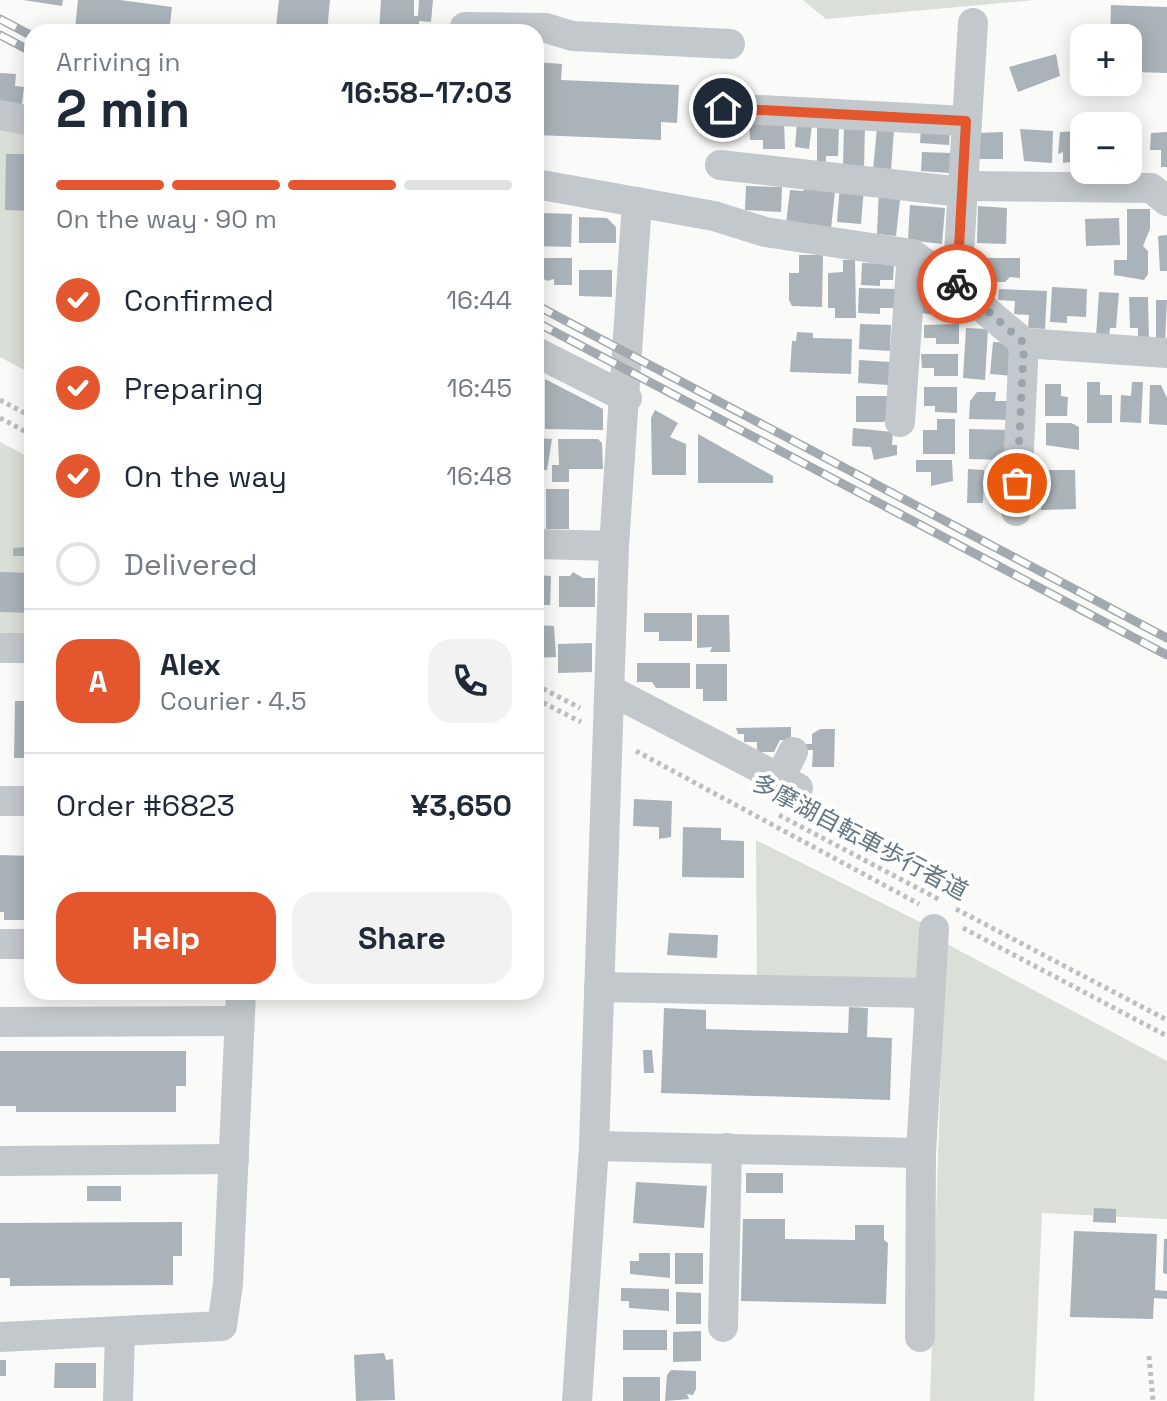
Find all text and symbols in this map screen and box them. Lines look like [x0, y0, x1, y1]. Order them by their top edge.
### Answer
map controls [1070, 24, 1142, 184]
button: + [1070, 24, 1142, 96]
text: Arriving in [56, 45, 180, 79]
text: 16:58–17:03 [341, 73, 512, 112]
pin [689, 74, 757, 142]
text: 2 min [56, 76, 190, 142]
icon: home [701, 86, 745, 130]
button: − [1070, 112, 1142, 184]
text: On the way · 90 m [56, 202, 277, 236]
courier [917, 244, 997, 324]
icon: bike [935, 262, 979, 306]
icon: check [56, 278, 100, 322]
text: Confirmed [124, 281, 274, 320]
text: 16:44 [446, 283, 512, 317]
icon: check [56, 366, 100, 410]
text: Preparing [124, 369, 263, 408]
text: 16:45 [447, 371, 512, 405]
pin [983, 449, 1051, 517]
icon: check [56, 454, 100, 498]
text: On the way [124, 457, 287, 496]
text: 16:48 [446, 459, 512, 493]
icon: bag [995, 461, 1039, 505]
text: Delivered [124, 545, 258, 584]
button: phone [428, 639, 512, 723]
text: Alex [160, 645, 221, 684]
text: A [88, 662, 108, 701]
text: Courier · 4.5 [160, 684, 307, 718]
street label: 多摩湖自転車歩行者道 [747, 767, 973, 907]
text: Order #6823 [56, 786, 235, 825]
text: ¥3,650 [411, 786, 512, 825]
button: Help [56, 892, 276, 984]
button: Share [292, 892, 512, 984]

